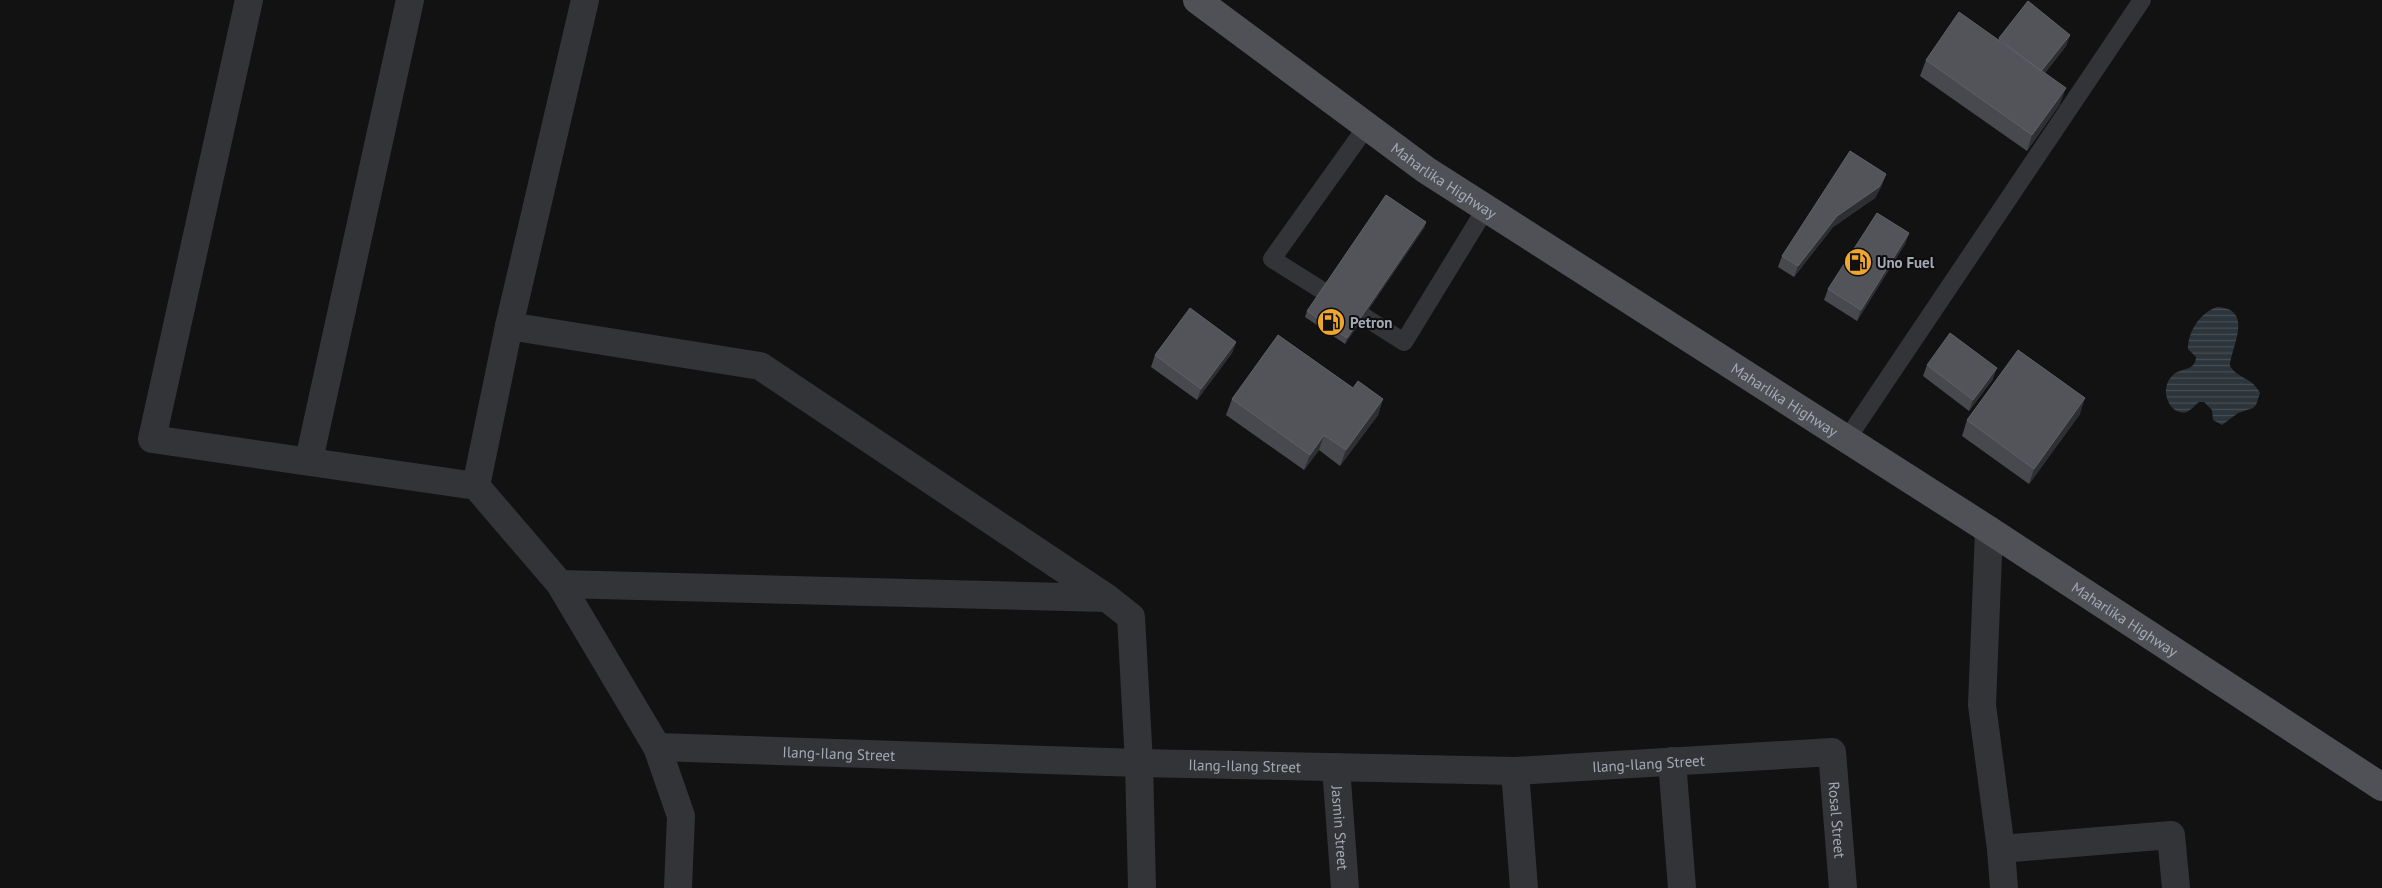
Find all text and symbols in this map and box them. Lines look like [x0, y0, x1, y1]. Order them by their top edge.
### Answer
street label: Maharlika Highway [1388, 138, 1500, 222]
fuel station icon: Uno Fuel [1843, 247, 1873, 277]
place label: Uno Fuel [1877, 253, 1935, 272]
fuel station icon: Petron [1316, 307, 1346, 337]
place label: Petron [1350, 313, 1392, 332]
street label: Maharlika Highway [1728, 358, 1842, 441]
street label: Maharlika Highway [2068, 577, 2182, 661]
street label: Ilang-Ilang Street [782, 742, 896, 764]
street label: Ilang-Ilang Street [1592, 750, 1705, 776]
street label: Ilang-Ilang Street [1188, 755, 1301, 776]
street label: Rosal Street [1825, 781, 1850, 859]
street label: Jasmin Street [1328, 784, 1353, 871]

